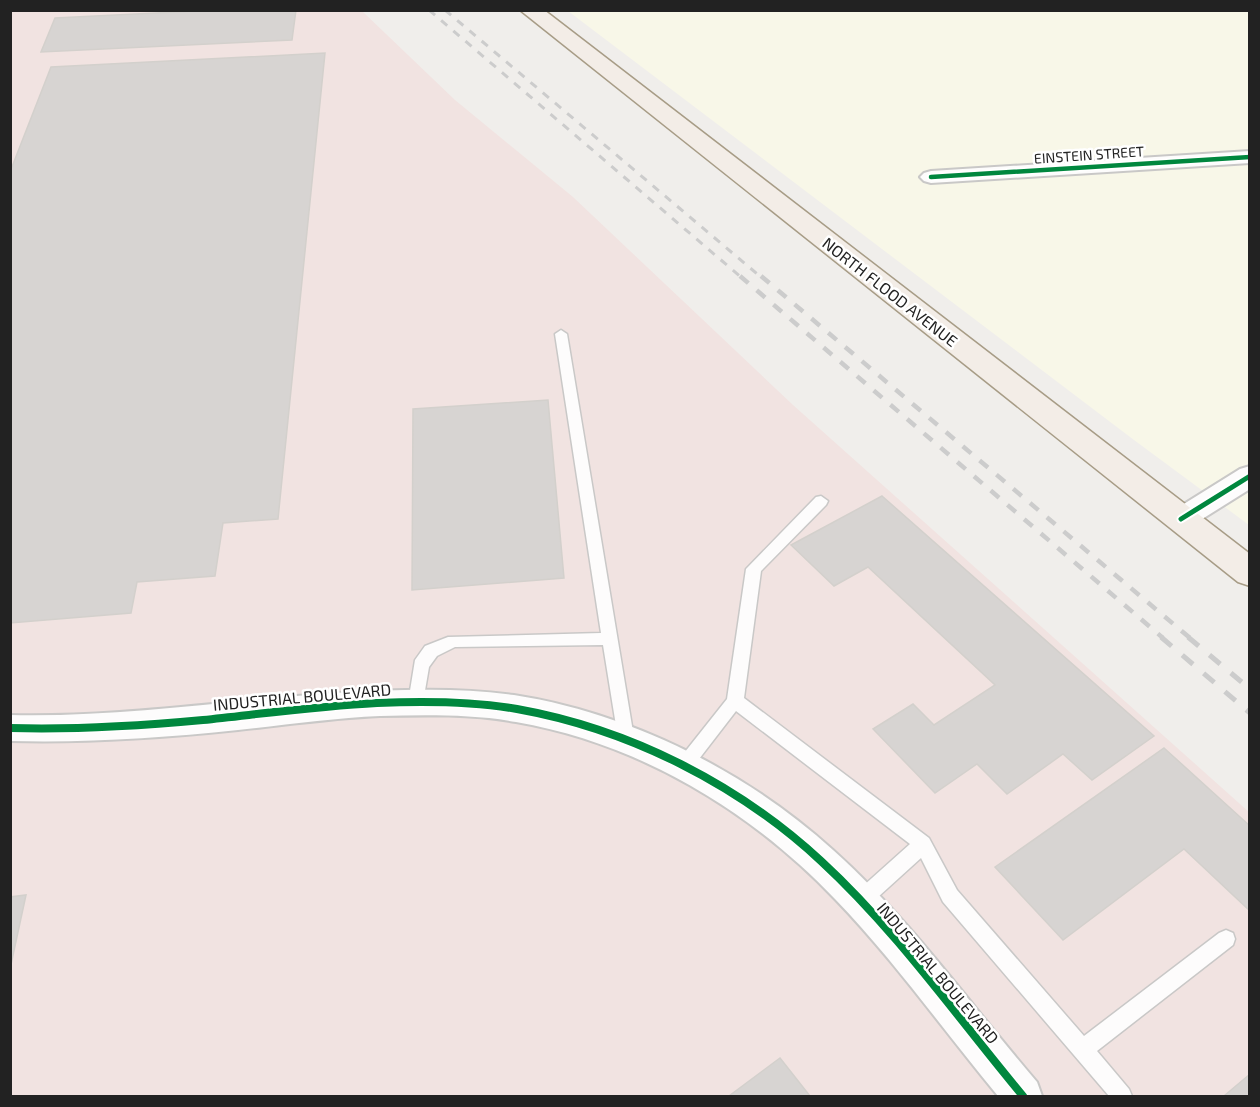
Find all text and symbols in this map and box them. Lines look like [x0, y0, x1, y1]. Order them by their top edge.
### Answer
street label: EINSTEIN STREET [1033, 142, 1145, 167]
street label: NORTH FLOOD AVENUE [819, 233, 962, 350]
street label: INDUSTRIAL BOULEVARD [212, 679, 392, 714]
street label: INDUSTRIAL BOULEVARD [874, 898, 1003, 1047]

